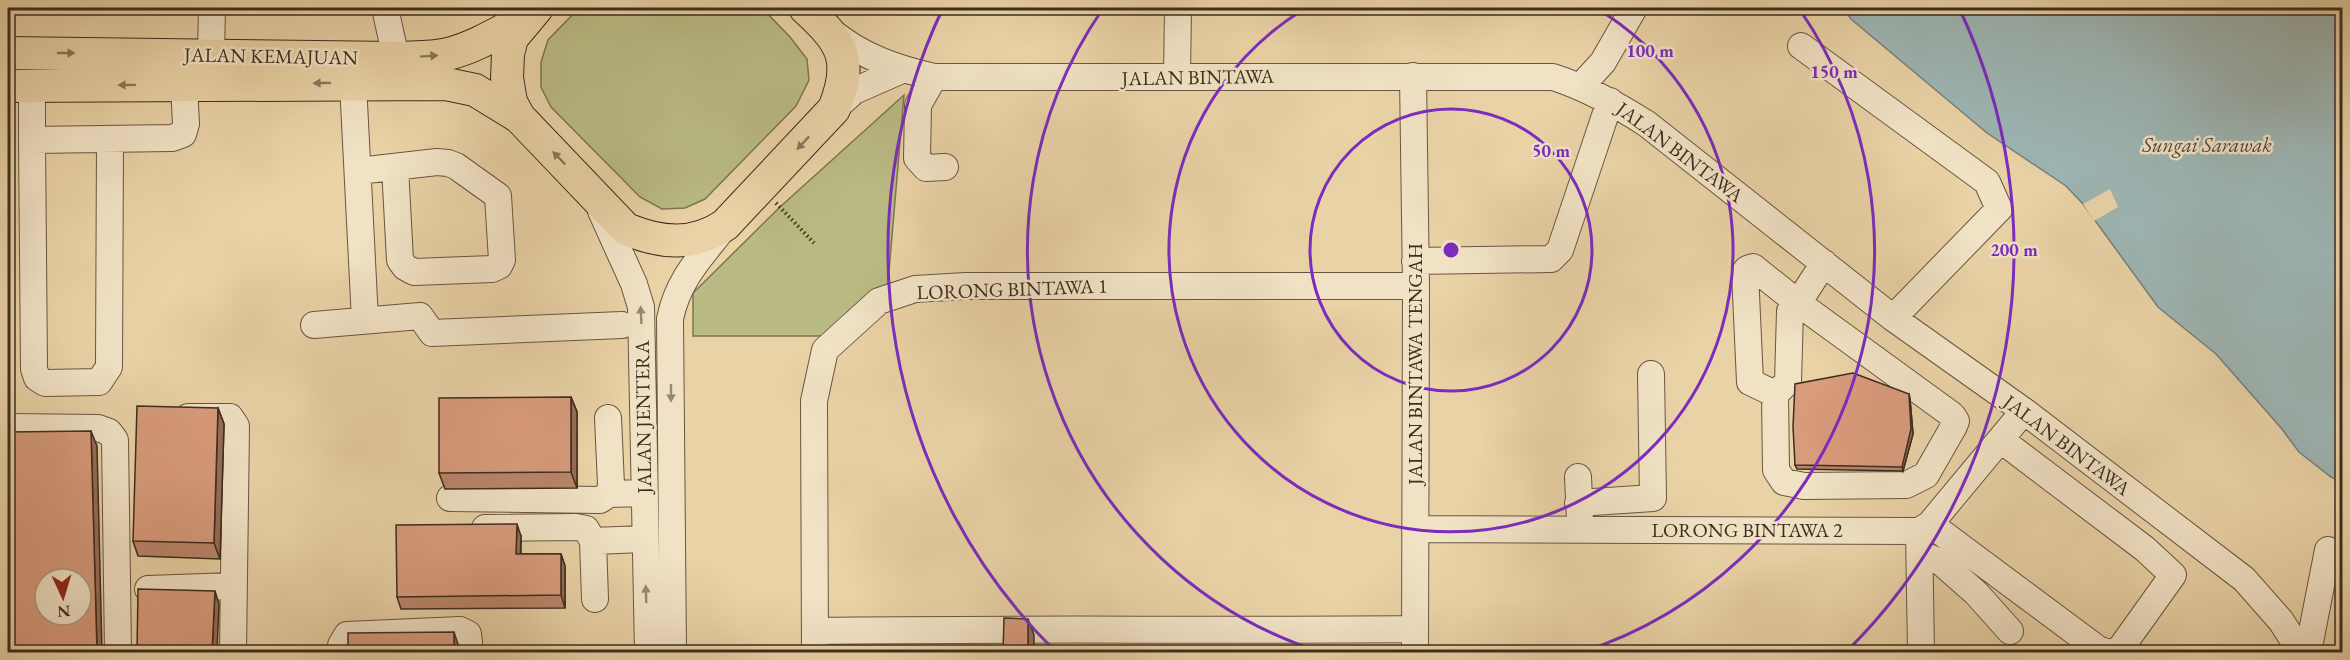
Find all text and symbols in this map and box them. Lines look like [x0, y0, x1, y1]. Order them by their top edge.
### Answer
text: 100 m [1626, 39, 1674, 62]
street label: JALAN KEMAJUAN [182, 41, 358, 71]
one-way arrow [56, 48, 75, 58]
one-way arrow [419, 51, 438, 60]
text: 150 m [1810, 60, 1858, 83]
street label: JALAN BINTAWA [1119, 63, 1275, 91]
one-way arrow [312, 78, 331, 88]
one-way arrow [117, 80, 136, 90]
street label: JALAN BINTAWA [1610, 94, 1749, 208]
water label: Sungai Sarawak [2141, 131, 2272, 158]
one-way arrow [796, 135, 810, 149]
text: 50 m [1532, 139, 1570, 162]
one-way arrow [552, 152, 566, 166]
text: 200 m [1990, 238, 2038, 261]
centre of rings [1441, 240, 1461, 260]
street label: JALAN BINTAWA TENGAH [1402, 243, 1428, 487]
street label: LORONG BINTAWA 1 [916, 273, 1108, 305]
one-way arrow [636, 306, 645, 325]
street label: JALAN JENTERA [629, 340, 657, 496]
one-way arrow [666, 383, 676, 402]
street label: JALAN BINTAWA [1997, 387, 2136, 501]
street label: LORONG BINTAWA 2 [1651, 517, 1843, 543]
north arrow [33, 567, 93, 627]
one-way arrow [642, 585, 651, 604]
text: N [57, 601, 71, 622]

